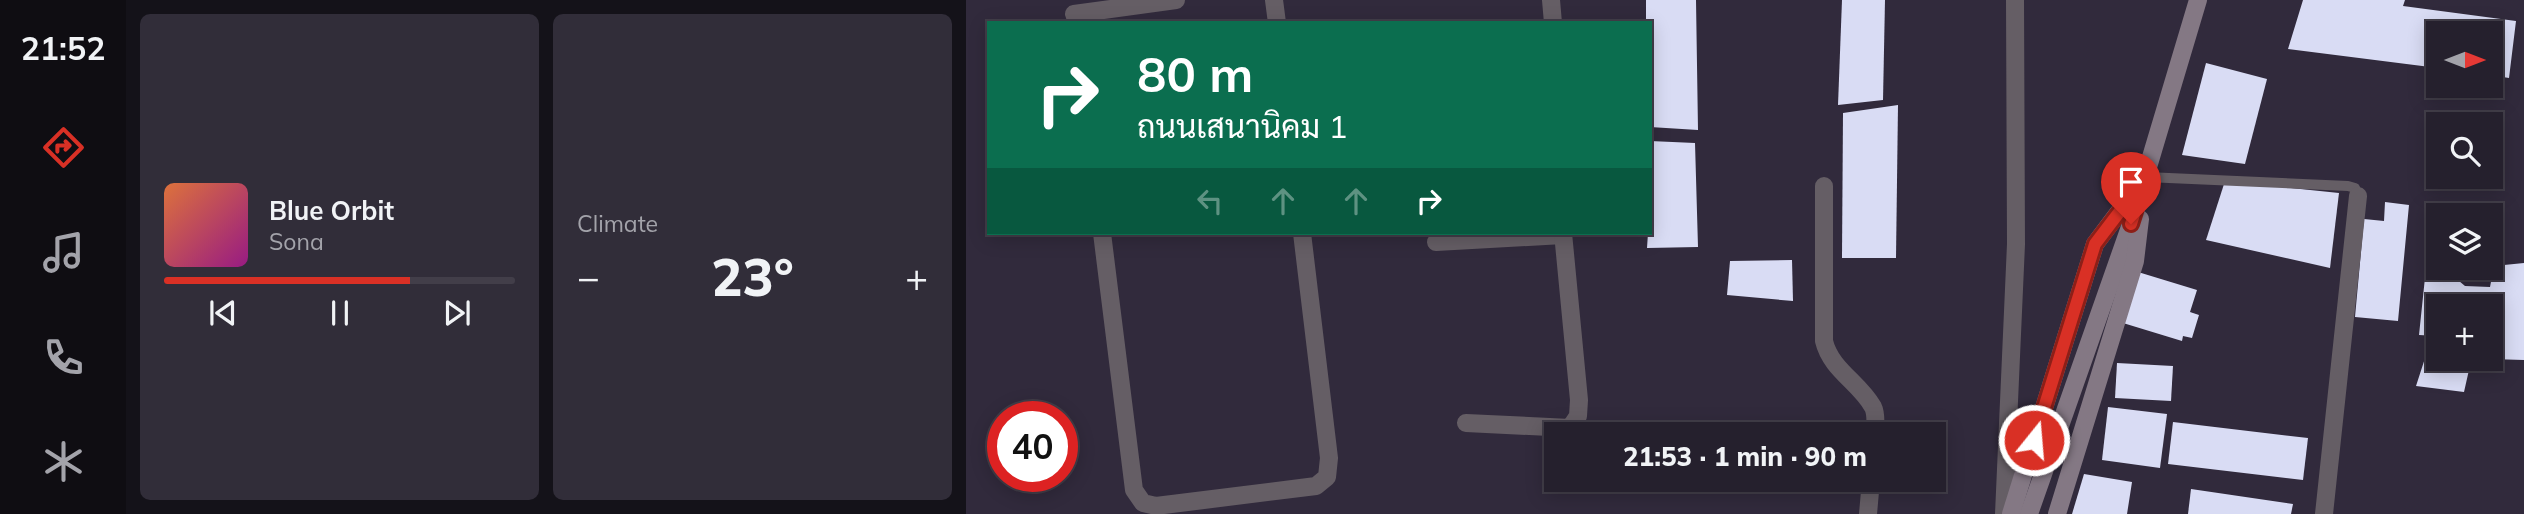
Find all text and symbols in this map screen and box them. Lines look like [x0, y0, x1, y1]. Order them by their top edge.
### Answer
north arrow [2426, 21, 2502, 98]
map controls [2426, 21, 2503, 371]
text: 21:52 [21, 28, 105, 68]
text: 80 m [1137, 43, 1253, 104]
icon: right [1022, 49, 1113, 140]
text: ถนนเสนานิคม 1 [1137, 106, 1348, 146]
button: search [2426, 112, 2503, 189]
icon: directions [39, 123, 88, 172]
pin [2101, 152, 2161, 224]
icon: arrive [2112, 163, 2150, 201]
icon: left [1191, 182, 1229, 220]
icon: ahead [1264, 182, 1302, 220]
icon: ahead [1337, 182, 1375, 220]
icon: right [1410, 182, 1448, 220]
text: Blue Orbit [269, 194, 394, 227]
button: layers [2426, 203, 2503, 280]
text: Climate [577, 209, 658, 238]
text: Sona [269, 227, 324, 256]
icon: music [39, 228, 88, 277]
text: 23° [711, 244, 794, 309]
text: − [577, 253, 600, 301]
text: + [905, 253, 928, 301]
icon: previous [204, 294, 242, 332]
icon: pause [321, 294, 359, 332]
icon: next [438, 294, 476, 332]
button: + [2426, 294, 2503, 371]
icon: phone [39, 333, 88, 382]
speed limit sign: 40 [987, 401, 1078, 492]
position arrow [1997, 403, 2071, 477]
icon: climate [39, 437, 88, 486]
text: 21:53 · 1 min · 90 m [1623, 440, 1867, 473]

